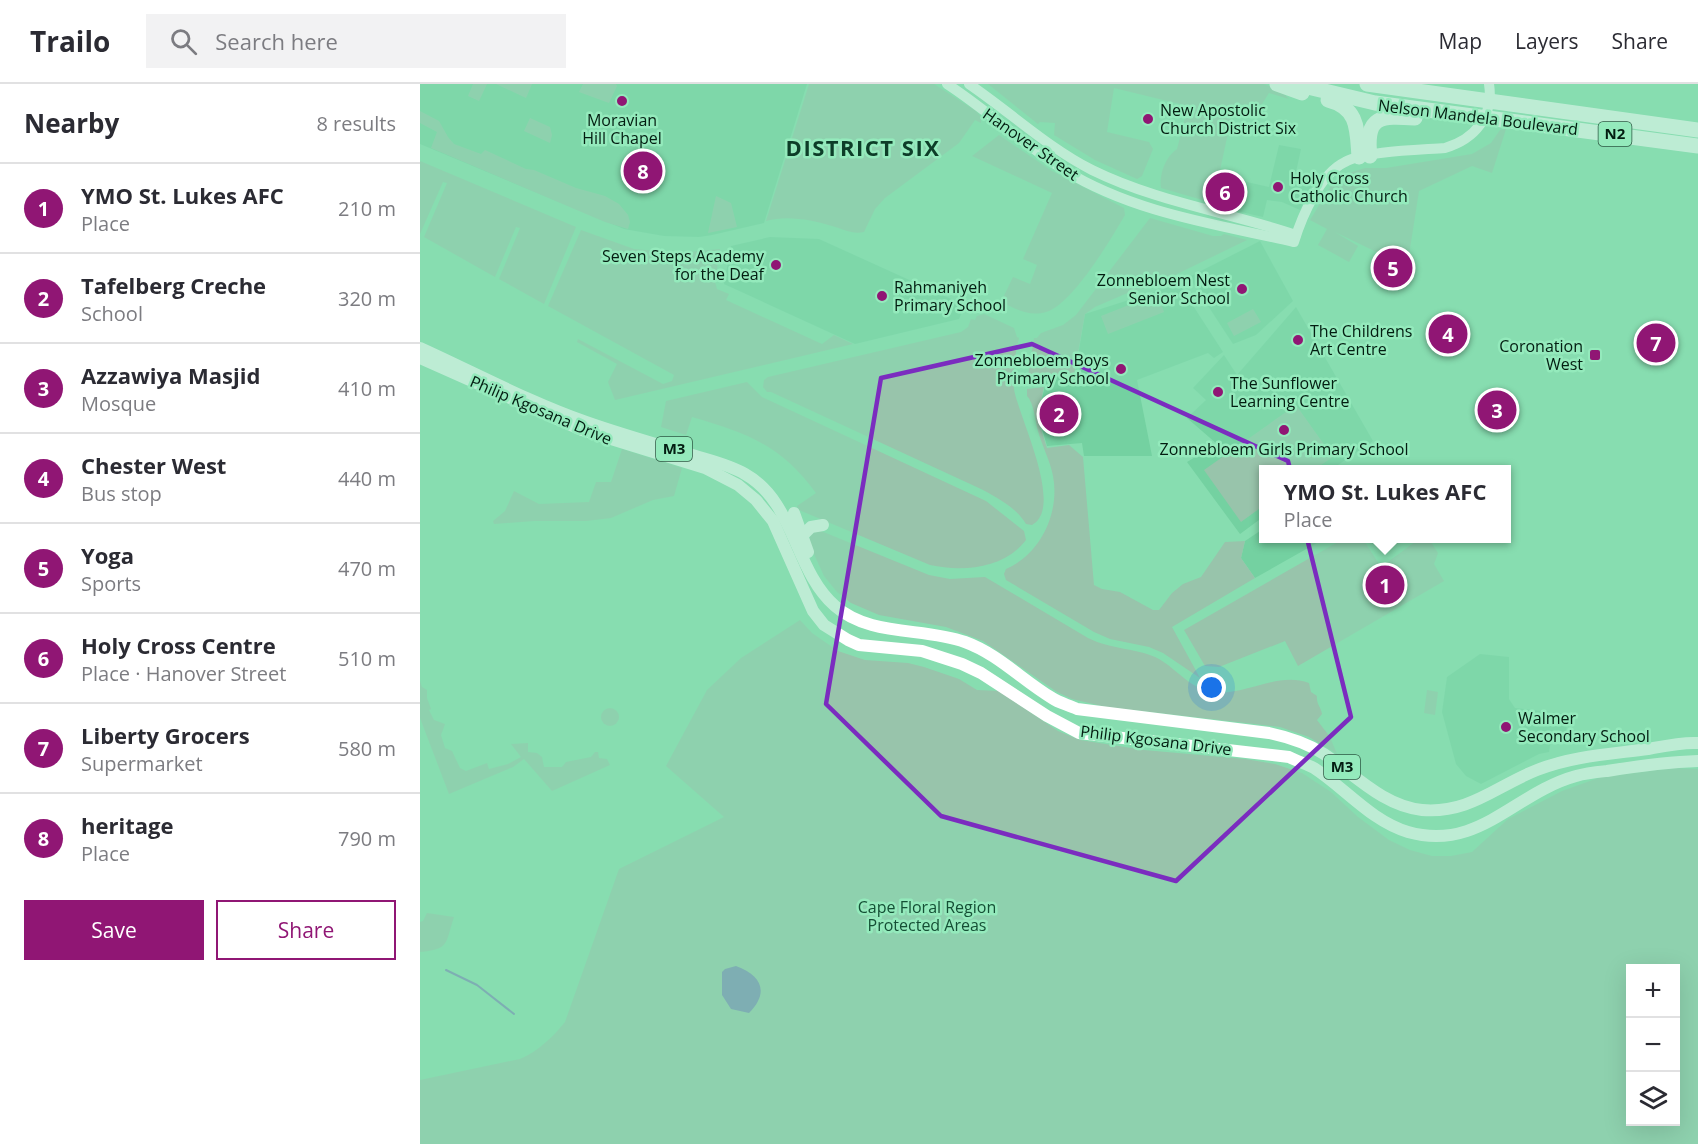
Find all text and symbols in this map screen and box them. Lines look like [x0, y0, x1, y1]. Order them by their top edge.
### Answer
search box [146, 14, 566, 68]
text: Trailo [30, 22, 110, 60]
icon: search [167, 25, 200, 58]
text: Search here [215, 26, 338, 56]
text: Map [1439, 27, 1482, 55]
text: Layers [1515, 27, 1579, 55]
text: Share [1612, 27, 1668, 55]
marker: Moravian Hill Chapel [615, 94, 629, 108]
street label: Nelson Mandela Boulevard [1377, 94, 1579, 140]
place label: New Apostolic Church District Six [1160, 99, 1297, 139]
street label: Hanover Street [979, 103, 1084, 185]
text: Nearby [24, 105, 119, 141]
place label: Moravian Hill Chapel [582, 109, 662, 149]
text: 8 results [316, 110, 396, 137]
marker: New Apostolic Church District Six [1141, 112, 1155, 126]
road number: N2 [1598, 122, 1632, 146]
district label: DISTRICT SIX [786, 132, 940, 162]
pin: 8 [624, 148, 662, 194]
place label: Holy Cross Catholic Church [1290, 167, 1408, 207]
pin: 6 [1206, 170, 1244, 214]
text: YMO St. Lukes AFC [81, 180, 284, 210]
marker: Holy Cross Catholic Church [1271, 180, 1285, 194]
text: 1 [38, 195, 49, 222]
text: 210 m [338, 195, 396, 222]
text: Place [81, 210, 130, 237]
place label: Seven Steps Academy for the Deaf [602, 245, 766, 285]
pin: 5 [1374, 246, 1412, 291]
marker: Seven Steps Academy for the Deaf [769, 258, 783, 272]
place label: Zonnebloem Nest Senior School [1097, 269, 1230, 309]
text: Tafelberg Creche [81, 270, 266, 300]
place label: Rahmaniyeh Primary School [894, 276, 1006, 316]
marker: Zonnebloem Nest Senior School [1235, 282, 1249, 296]
text: 2 [38, 285, 49, 312]
text: 320 m [338, 285, 396, 312]
marker: Rahmaniyeh Primary School [875, 289, 889, 303]
text: School [81, 300, 143, 327]
pin: 4 [1428, 312, 1468, 356]
place label: The Childrens Art Centre [1310, 320, 1412, 360]
pin: 7 [1636, 320, 1676, 366]
marker: The Childrens Art Centre [1291, 333, 1305, 347]
place label: Coronation West [1499, 335, 1583, 375]
marker: Coronation West [1588, 348, 1602, 362]
place label: Zonnebloem Boys Primary School [975, 349, 1109, 389]
text: Azzawiya Masjid [81, 360, 260, 390]
marker: Zonnebloem Boys Primary School [1114, 362, 1128, 376]
street label: Philip Kgosana Drive [467, 370, 615, 450]
place label: The Sunflower Learning Centre [1230, 372, 1349, 412]
text: 3 [38, 375, 49, 402]
text: 410 m [338, 375, 396, 402]
marker: The Sunflower Learning Centre [1211, 385, 1225, 399]
pin: 3 [1478, 388, 1516, 432]
text: Mosque [81, 390, 156, 417]
pin: 2 [1040, 392, 1078, 436]
marker: Zonnebloem Girls Primary School [1277, 423, 1291, 437]
road number: M3 [656, 437, 692, 461]
place label: Zonnebloem Girls Primary School [1160, 438, 1408, 460]
text: Chester West [81, 450, 226, 480]
text: 4 [38, 465, 49, 492]
text: 440 m [338, 465, 396, 492]
popup [1259, 465, 1511, 543]
text: YMO St. Lukes AFC [1284, 476, 1486, 506]
text: Bus stop [81, 480, 162, 507]
text: Place [1284, 506, 1333, 533]
text: Yoga [81, 540, 134, 570]
text: 5 [38, 555, 49, 582]
text: 470 m [338, 555, 396, 582]
pin: 1 [1366, 562, 1404, 608]
text: Sports [81, 570, 141, 597]
text: Holy Cross Centre [81, 630, 276, 660]
text: 6 [38, 645, 49, 672]
text: 510 m [338, 645, 396, 672]
text: Place · Hanover Street [81, 660, 286, 687]
your location [1197, 673, 1226, 702]
place label: Walmer Secondary School [1518, 707, 1650, 747]
text: Liberty Grocers [81, 720, 250, 750]
street label: Philip Kgosana Drive [1079, 720, 1233, 760]
marker: Walmer Secondary School [1499, 720, 1513, 734]
text: 7 [38, 735, 49, 762]
text: 580 m [338, 735, 396, 762]
text: Supermarket [81, 750, 203, 777]
road number: M3 [1324, 755, 1360, 779]
text: heritage [81, 810, 173, 840]
text: 8 [38, 825, 49, 852]
text: 790 m [338, 825, 396, 852]
text: Place [81, 840, 130, 867]
park label: Cape Floral Region Protected Areas [858, 896, 996, 936]
button: Save [24, 900, 204, 960]
button: Share [216, 900, 396, 960]
map controls [1626, 964, 1680, 1126]
button: + [1626, 964, 1680, 1018]
button: − [1626, 1018, 1680, 1072]
button: layers [1626, 1072, 1680, 1126]

